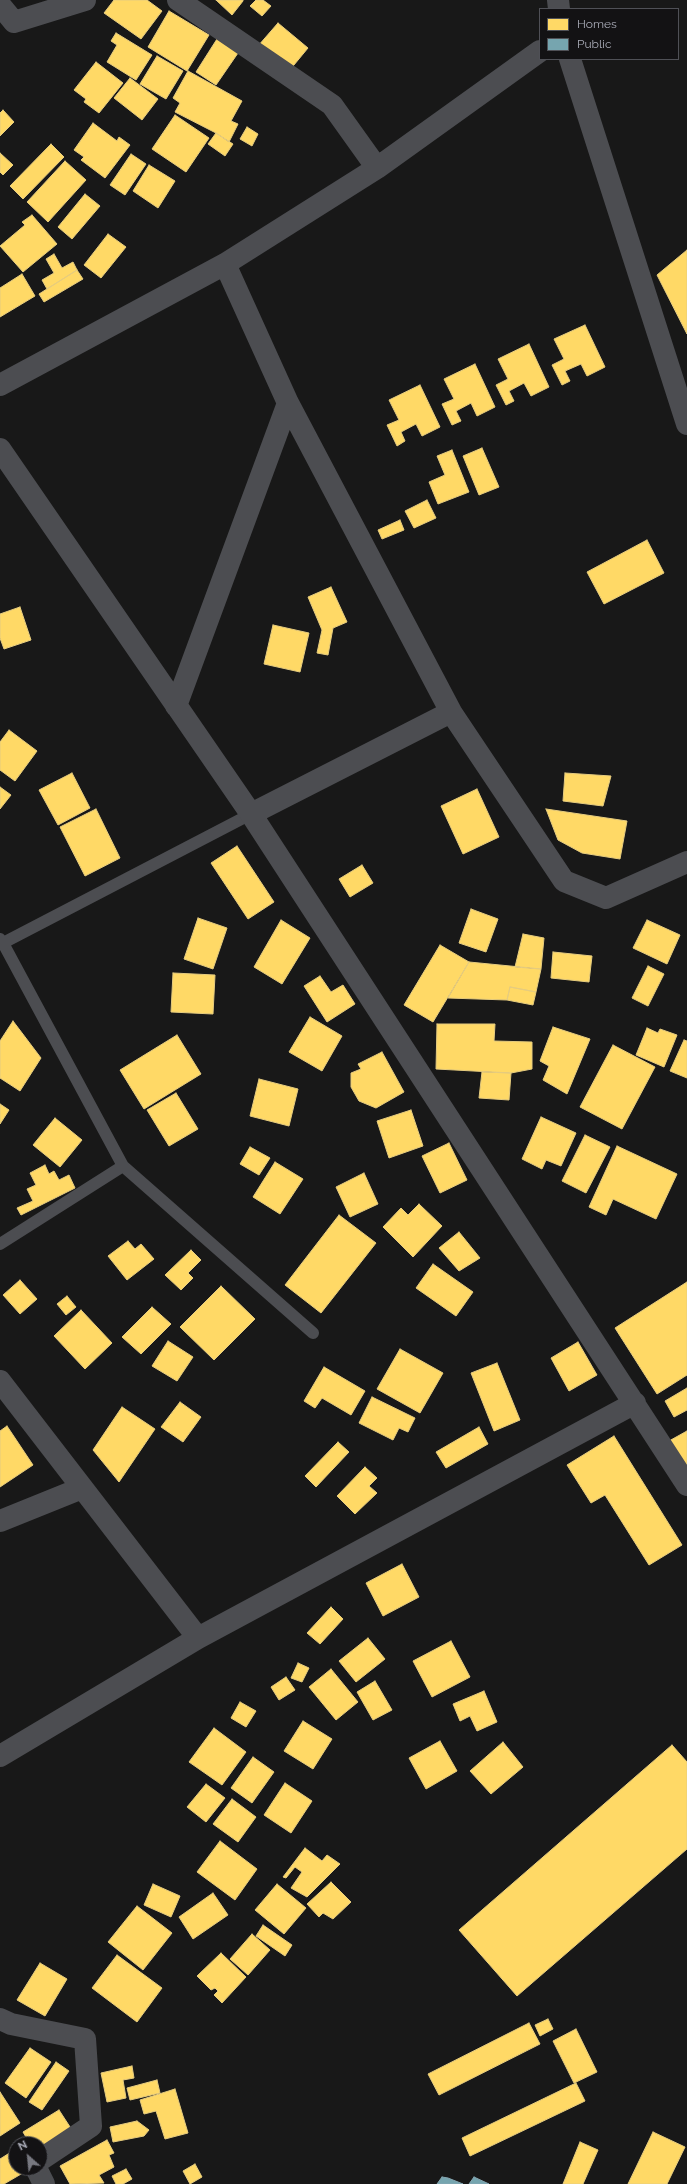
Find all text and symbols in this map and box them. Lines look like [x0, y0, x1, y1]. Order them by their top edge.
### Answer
legend [539, 8, 679, 60]
text: Homes [577, 17, 617, 31]
text: Public [577, 37, 611, 51]
north arrow [8, 2136, 48, 2176]
text: N [16, 2138, 29, 2153]

